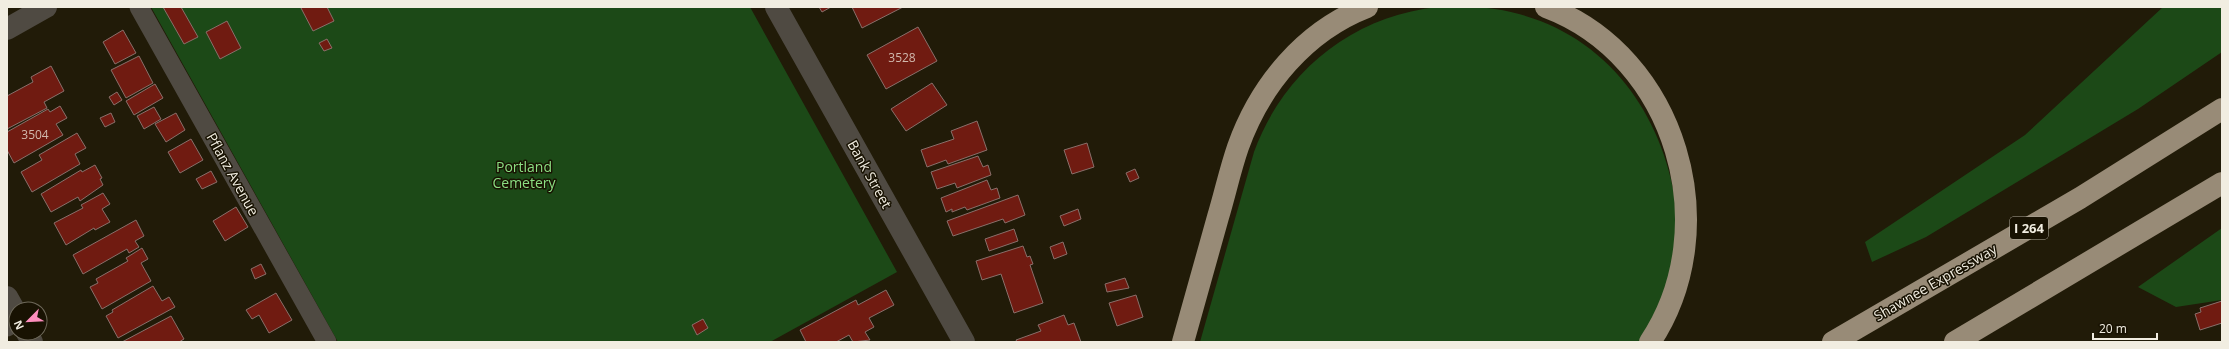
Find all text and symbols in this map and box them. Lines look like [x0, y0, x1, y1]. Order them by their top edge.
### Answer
house number: 3528 [888, 49, 916, 66]
house number: 3504 [21, 126, 49, 143]
street label: Pflanz Avenue [202, 129, 264, 219]
street label: Bank Street [843, 136, 897, 212]
park label: Portland Cemetery [492, 157, 557, 192]
road number: I 264 [2010, 217, 2048, 239]
street label: Shawnee Expressway [1870, 239, 2001, 325]
north arrow [8, 301, 48, 341]
scale bar [2093, 315, 2157, 341]
text: N [10, 318, 27, 332]
text: 20 m [2099, 320, 2127, 337]

